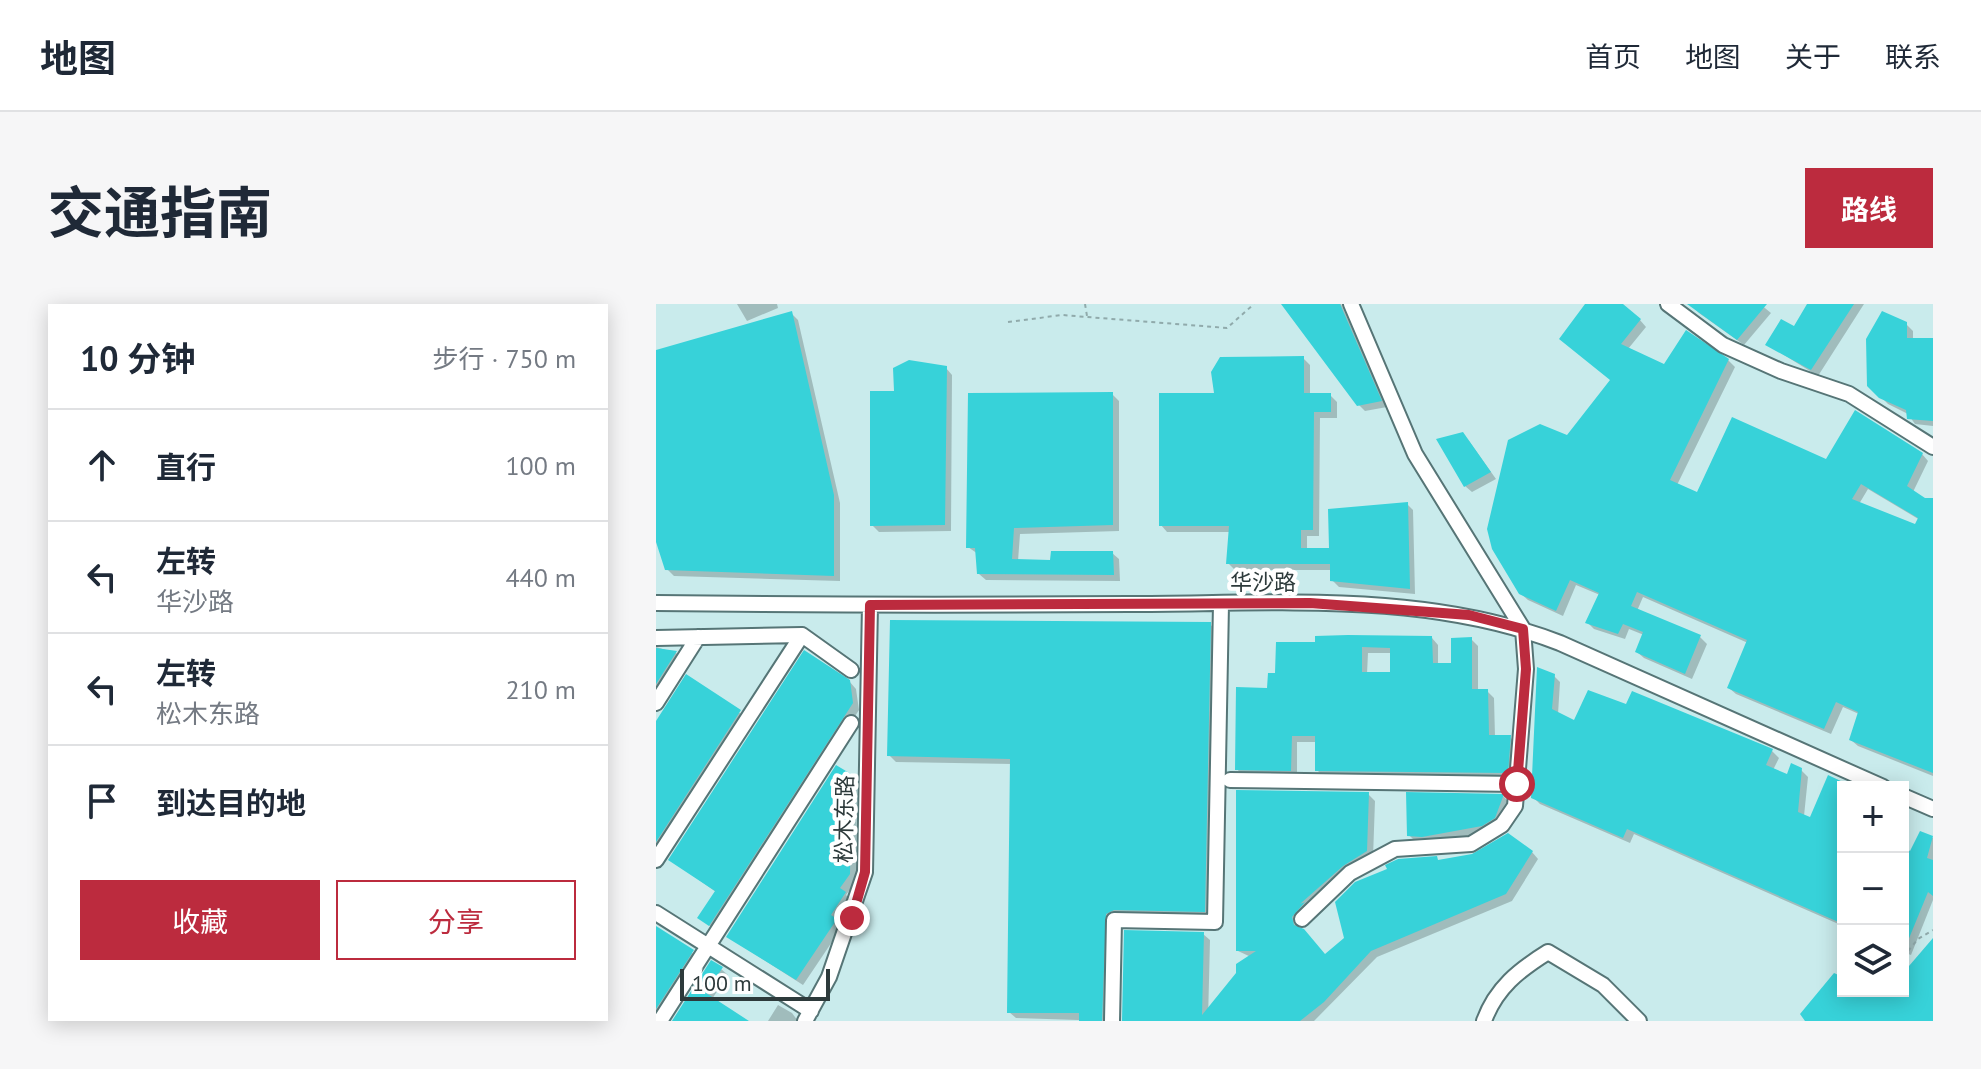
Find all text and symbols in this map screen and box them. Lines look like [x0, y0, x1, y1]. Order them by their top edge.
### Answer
text: 地图 [40, 33, 116, 82]
text: 首页 [1585, 38, 1641, 75]
text: 地图 [1685, 38, 1741, 75]
text: 关于 [1785, 38, 1841, 75]
text: 联系 [1885, 38, 1941, 75]
button: 路线 [1805, 168, 1933, 248]
text: 交通指南 [48, 176, 272, 248]
text: 10 分钟 [80, 336, 195, 380]
text: 步行 · 750 m [433, 342, 576, 375]
icon: ahead [80, 443, 124, 487]
text: 直行 [156, 447, 216, 486]
text: 100 m [505, 449, 576, 482]
text: 左转 [156, 541, 216, 580]
icon: left [80, 555, 124, 599]
text: 440 m [505, 561, 576, 594]
street label: 华沙路 [1230, 568, 1296, 596]
text: 华沙路 [156, 585, 234, 618]
text: 左转 [156, 653, 216, 692]
icon: left [80, 667, 124, 711]
text: 210 m [505, 673, 576, 706]
text: 松木东路 [156, 697, 260, 730]
route start [1499, 766, 1535, 802]
street label: 松木东路 [829, 775, 859, 863]
icon: arrive [80, 779, 124, 823]
map controls [1837, 781, 1909, 997]
button: + [1837, 781, 1909, 853]
text: 到达目的地 [156, 783, 306, 822]
button: − [1837, 853, 1909, 925]
button: 收藏 [80, 880, 320, 960]
button: 分享 [336, 880, 576, 960]
route end [834, 900, 870, 936]
button: layers [1837, 925, 1909, 997]
scale bar [680, 965, 830, 1001]
text: 100 m [692, 969, 752, 997]

